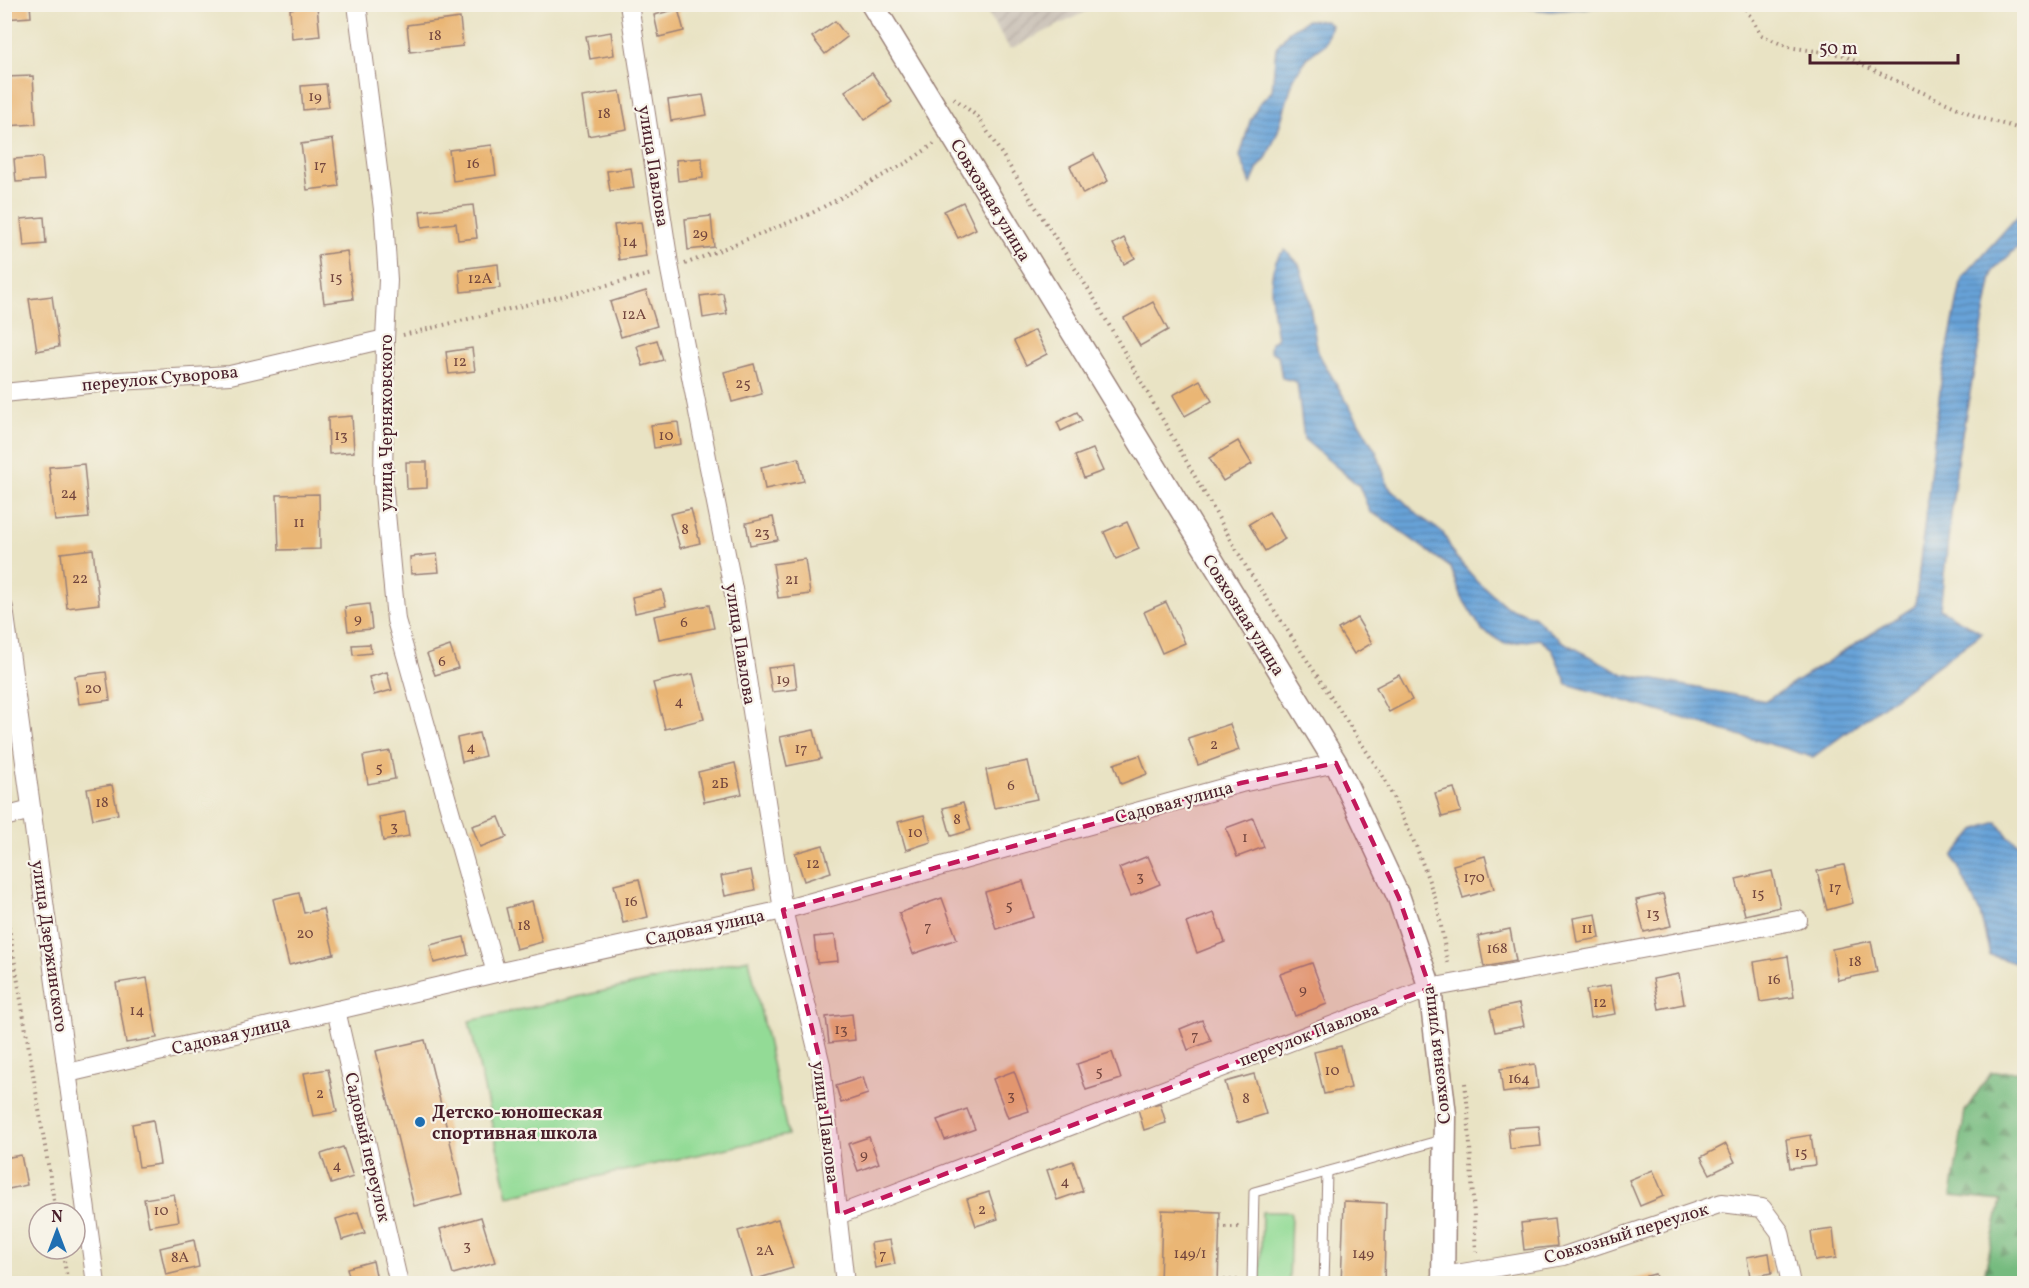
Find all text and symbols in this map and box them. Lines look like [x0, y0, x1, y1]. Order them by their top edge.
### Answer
house number: 18 [428, 26, 442, 47]
scale bar [1810, 27, 1958, 65]
text: 50 m [1819, 37, 1858, 62]
house number: 19 [308, 87, 322, 108]
house number: 18 [597, 104, 611, 125]
street label: улица Павлова [631, 104, 674, 229]
street label: Совхозная улица [943, 135, 1036, 267]
house number: 16 [466, 154, 480, 175]
house number: 17 [313, 156, 327, 177]
house number: 29 [692, 224, 708, 245]
house number: 14 [623, 232, 637, 253]
house number: 15 [329, 268, 343, 289]
house number: 12А [468, 269, 493, 290]
house number: 12А [622, 305, 647, 326]
street label: улица Черняховского [375, 334, 400, 512]
house number: 12 [453, 352, 467, 373]
street label: переулок Суворова [81, 360, 239, 399]
house number: 25 [735, 374, 751, 395]
house number: 13 [334, 426, 348, 447]
house number: 10 [659, 426, 673, 447]
house number: 24 [61, 484, 77, 505]
house number: 11 [293, 513, 305, 534]
house number: 8 [681, 520, 689, 541]
house number: 23 [754, 523, 770, 544]
street label: Совхозная улица [1195, 550, 1290, 681]
house number: 22 [72, 569, 88, 590]
house number: 21 [785, 570, 799, 591]
street label: улица Павлова [718, 582, 761, 707]
house number: 9 [354, 609, 362, 630]
house number: 6 [680, 613, 688, 634]
house number: 6 [438, 652, 446, 673]
house number: 19 [776, 670, 790, 691]
house number: 20 [85, 679, 101, 700]
house number: 4 [675, 692, 684, 713]
house number: 2 [1210, 735, 1218, 756]
house number: 4 [467, 738, 476, 759]
house number: 17 [794, 739, 808, 760]
house number: 5 [375, 758, 383, 779]
house number: 2Б [711, 774, 729, 795]
house number: 6 [1007, 776, 1015, 797]
street label: Садовая улица [1113, 776, 1236, 831]
house number: 18 [95, 793, 109, 814]
house number: 8 [953, 810, 961, 831]
house number: 3 [390, 817, 398, 838]
house number: 10 [908, 823, 922, 844]
house number: 1 [1242, 828, 1248, 849]
house number: 12 [806, 854, 820, 875]
street label: улица Дзержинского [24, 859, 73, 1034]
house number: 3 [1136, 867, 1144, 888]
house number: 170 [1463, 868, 1485, 889]
house number: 17 [1828, 878, 1842, 899]
house number: 15 [1751, 884, 1765, 905]
house number: 16 [624, 892, 638, 913]
house number: 5 [1005, 896, 1013, 917]
street label: Садовая улица [643, 904, 767, 953]
house number: 13 [1646, 904, 1660, 925]
house number: 18 [517, 916, 531, 937]
house number: 7 [924, 917, 932, 938]
house number: 11 [1581, 919, 1593, 940]
house number: 20 [297, 924, 313, 945]
house number: 168 [1486, 939, 1508, 960]
house number: 18 [1848, 952, 1862, 973]
house number: 16 [1767, 970, 1781, 991]
house number: 9 [1299, 980, 1307, 1001]
street label: Совхозная улица [1417, 984, 1458, 1125]
house number: 12 [1593, 993, 1607, 1014]
street label: переулок Павлова [1236, 997, 1383, 1074]
house number: 14 [130, 1001, 144, 1022]
street label: Садовая улица [170, 1011, 293, 1062]
house number: 13 [834, 1020, 848, 1041]
house number: 7 [1191, 1026, 1199, 1047]
street label: улица Павлова [805, 1060, 844, 1185]
house number: 10 [1325, 1061, 1339, 1082]
house number: 5 [1095, 1062, 1103, 1083]
house number: 164 [1508, 1069, 1530, 1090]
street label: Садовый переулок [337, 1070, 396, 1225]
house number: 2 [316, 1084, 324, 1105]
house number: 3 [1007, 1086, 1015, 1107]
house number: 8 [1242, 1089, 1250, 1110]
place label: Детско-юношеская спортивная школа [432, 1101, 602, 1147]
marker: Детско-юношеская спортивная школа [413, 1115, 427, 1129]
house number: 15 [1794, 1143, 1808, 1164]
house number: 9 [860, 1145, 868, 1166]
house number: 4 [333, 1156, 342, 1177]
house number: 4 [1061, 1172, 1070, 1193]
street label: Совхозный переулок [1541, 1197, 1712, 1271]
house number: 2 [978, 1200, 986, 1221]
north arrow [27, 1201, 87, 1261]
house number: 10 [154, 1201, 168, 1222]
text: N [51, 1207, 63, 1229]
house number: 3 [463, 1236, 471, 1257]
house number: 2А [756, 1241, 775, 1262]
house number: 149/1 [1174, 1244, 1206, 1265]
house number: 149 [1352, 1244, 1374, 1265]
house number: 7 [879, 1245, 887, 1266]
house number: 8А [171, 1248, 190, 1269]

